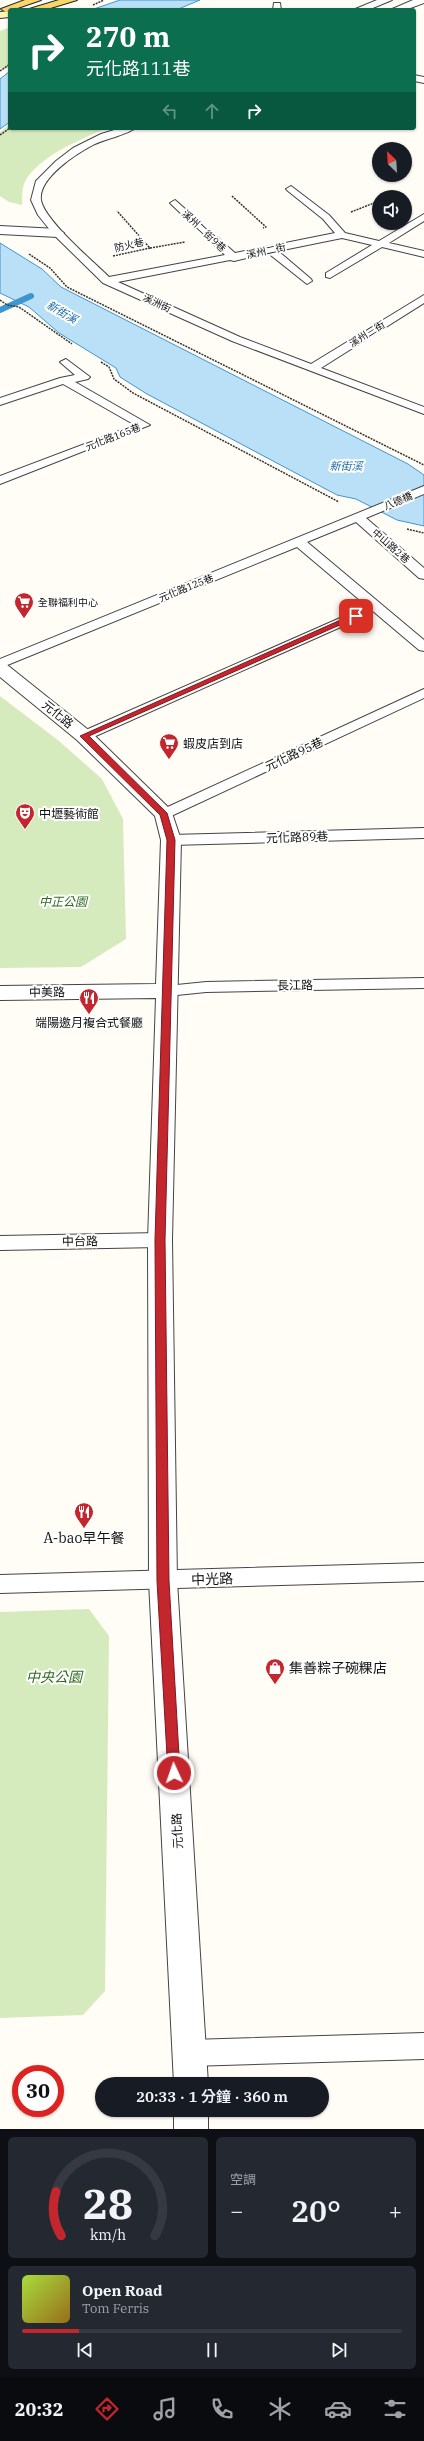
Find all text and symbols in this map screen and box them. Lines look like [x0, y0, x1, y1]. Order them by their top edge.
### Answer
text: 270 m [86, 18, 170, 55]
icon: right [20, 24, 72, 76]
text: 元化路111巷 [86, 57, 190, 80]
icon: left [159, 100, 181, 122]
icon: ahead [201, 100, 223, 122]
icon: right [243, 100, 265, 122]
north arrow [372, 142, 412, 182]
map controls [372, 142, 412, 230]
button: sound [372, 190, 412, 230]
street label: 溪州二街9巷 [179, 207, 229, 255]
street label: 防火巷 [113, 235, 145, 255]
street label: 溪州二街 [245, 240, 287, 262]
street label: 溪洲街 [141, 291, 173, 315]
water label: 新街溪 [44, 298, 82, 327]
street label: 溪州三街 [347, 318, 387, 350]
street label: 元化路165巷 [84, 421, 142, 453]
water label: 新街溪 [330, 459, 364, 473]
street label: 八德橋 [382, 489, 414, 513]
street label: 中山路2巷 [369, 526, 413, 566]
street label: 元化路125巷 [157, 571, 215, 605]
supermarket icon: 全聯福利中心 [13, 591, 35, 619]
place label: 全聯福利中心 [38, 596, 98, 609]
pin [339, 599, 373, 633]
icon: arrive [345, 605, 367, 627]
street label: 元化路 [39, 697, 77, 731]
supermarket icon: 蝦皮店到店 [158, 732, 180, 760]
street label: 元化路95巷 [263, 734, 325, 774]
place label: 蝦皮店到店 [183, 736, 243, 751]
theatre icon: 中壢藝術館 [14, 802, 36, 830]
place label: 中壢藝術館 [39, 806, 99, 821]
street label: 元化路89巷 [266, 828, 328, 846]
park label: 中正公園 [39, 894, 89, 909]
street label: 長江路 [277, 977, 313, 993]
street label: 中美路 [29, 984, 65, 1000]
restaurant icon: 端陽邀月複合式餐廳 [78, 987, 100, 1015]
place label: 端陽邀月複合式餐廳 [35, 1015, 143, 1030]
street label: 中台路 [62, 1233, 98, 1249]
restaurant icon: A-bao早午餐 [73, 1501, 95, 1529]
place label: A-bao早午餐 [44, 1529, 124, 1547]
street label: 中光路 [191, 1569, 233, 1589]
shop icon: 集善粽子碗粿店 [264, 1657, 286, 1685]
place label: 集善粽子碗粿店 [289, 1659, 387, 1677]
park label: 中央公園 [26, 1668, 84, 1686]
position arrow [153, 1752, 195, 1794]
street label: 元化路 [169, 1813, 185, 1849]
speed limit sign: 30 [12, 2065, 64, 2117]
text: 20:33 · 1 分鐘 · 360 m [136, 2087, 288, 2106]
text: 空調 [230, 2171, 256, 2188]
text: 28 [83, 2175, 133, 2229]
text: 20° [291, 2191, 341, 2230]
text: − [230, 2196, 243, 2225]
text: + [389, 2196, 402, 2225]
text: km/h [90, 2224, 126, 2243]
text: Open Road [82, 2281, 162, 2300]
text: Tom Ferris [82, 2300, 149, 2317]
icon: previous [74, 2339, 96, 2361]
icon: pause [201, 2339, 223, 2361]
icon: next [328, 2339, 350, 2361]
icon: directions [93, 2395, 121, 2423]
icon: music [151, 2395, 179, 2423]
icon: phone [208, 2395, 236, 2423]
icon: climate [266, 2395, 294, 2423]
icon: car [324, 2395, 352, 2423]
icon: filters [381, 2395, 409, 2423]
text: 20:32 [15, 2398, 63, 2421]

